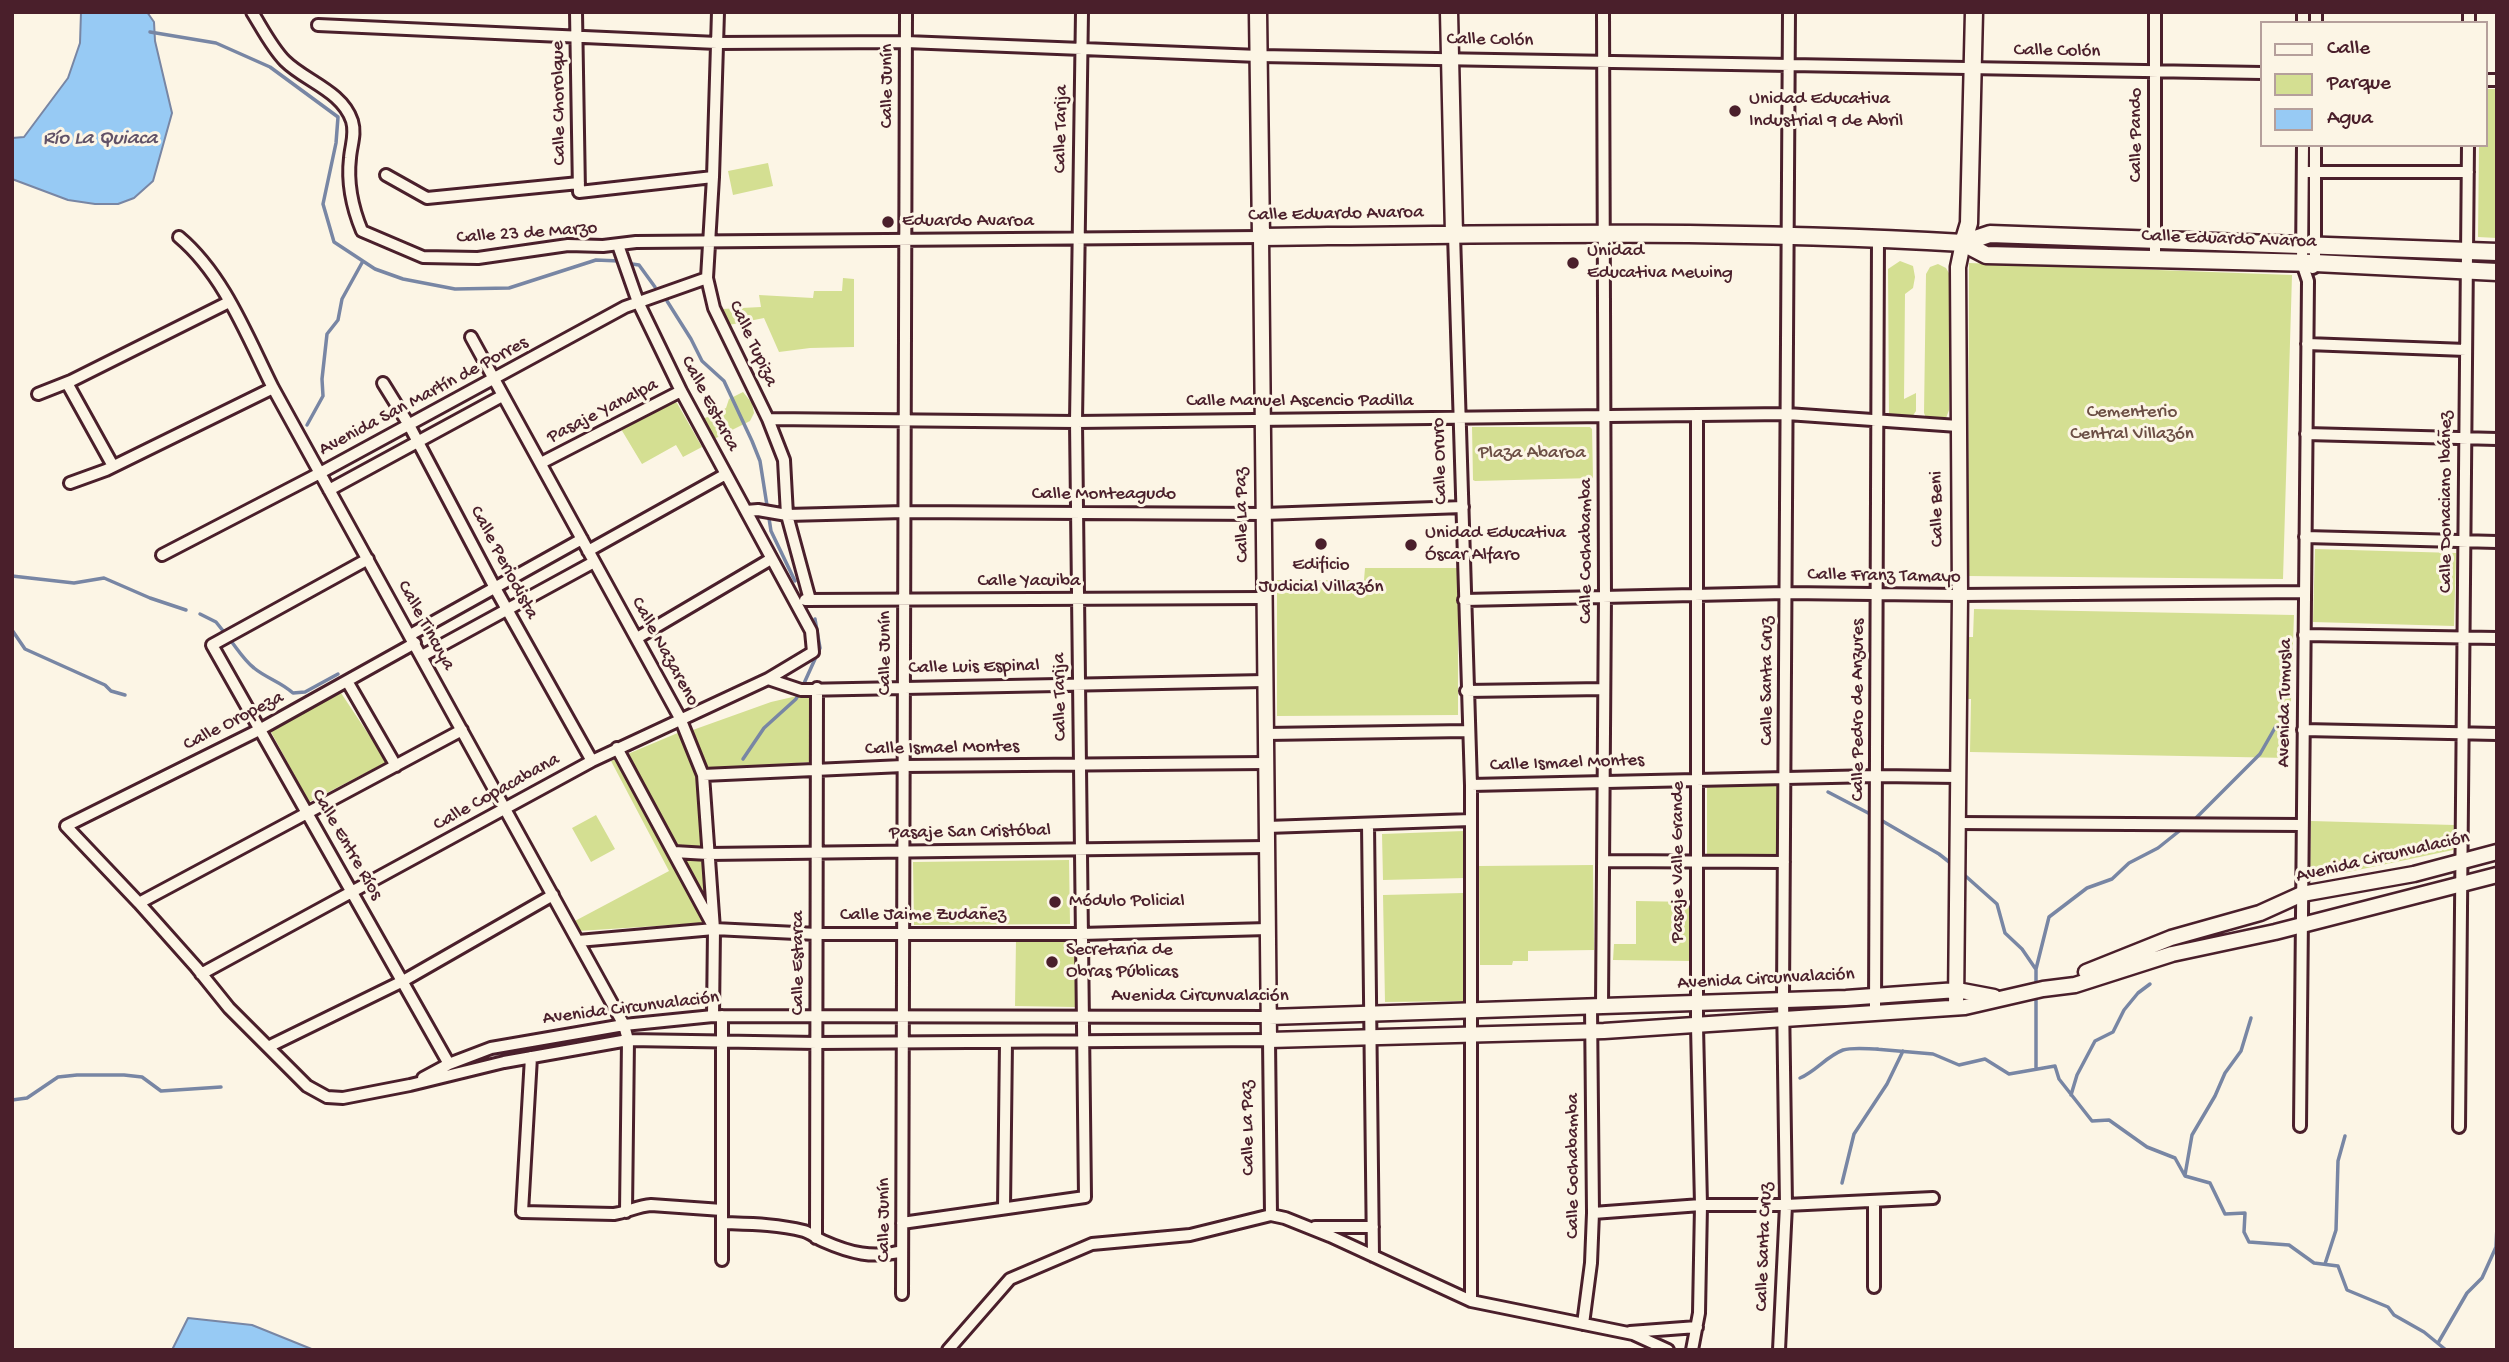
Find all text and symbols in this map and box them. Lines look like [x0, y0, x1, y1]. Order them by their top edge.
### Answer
legend [2260, 21, 2488, 147]
street label: Calle Colón [1446, 29, 1534, 53]
text: Calle [2327, 37, 2370, 62]
street label: Calle Chorolque [548, 40, 572, 166]
street label: Calle Colón [2013, 40, 2101, 64]
street label: Calle Junín [877, 44, 899, 128]
text: Parque [2327, 72, 2391, 97]
street label: Calle Tarija [1050, 85, 1074, 173]
street label: Calle Pando [2126, 88, 2148, 182]
place label: Unidad Educativa Industrial 9 de Abril [1749, 89, 1903, 133]
marker: Unidad Educativa Industrial 9 de Abril [1727, 103, 1743, 119]
text: Agua [2327, 107, 2373, 132]
water label: Río La Quiaca [43, 127, 157, 153]
street label: Calle Eduardo Avaroa [1248, 202, 1424, 228]
place label: Eduardo Avaroa [902, 211, 1034, 233]
marker: Eduardo Avaroa [880, 214, 896, 230]
street label: Calle 23 de Marzo [456, 218, 598, 250]
street label: Calle Eduardo Avaroa [2141, 226, 2317, 254]
place label: Unidad Educativa Mewing [1587, 241, 1733, 285]
marker: Unidad Educativa Mewing [1565, 255, 1581, 271]
street label: Calle Tupiza [722, 297, 782, 391]
street label: Avenida San Martín de Porres [316, 332, 532, 462]
street label: Calle Estarca [674, 353, 744, 455]
street label: Pasaje Yanalpa [544, 374, 662, 450]
street label: Calle Manuel Ascencio Padilla [1186, 391, 1414, 413]
park label: Cementerio Central Villazón [2070, 402, 2194, 446]
street label: Calle Donaciano Ibáñez [2436, 411, 2458, 593]
street label: Calle Oruro [1428, 417, 1454, 505]
park label: Plaza Abaroa [1478, 443, 1586, 465]
street label: Calle La Paz [1231, 467, 1255, 563]
street label: Calle Beni [1926, 471, 1950, 547]
street label: Calle Cochabamba [1576, 478, 1598, 624]
street label: Calle Monteagudo [1032, 484, 1176, 506]
street label: Calle Periodista [464, 502, 542, 624]
place label: Unidad Educativa Óscar Alfaro [1425, 523, 1566, 567]
marker: Edificio Judicial Villazón [1313, 536, 1329, 552]
marker: Unidad Educativa Óscar Alfaro [1403, 537, 1419, 553]
place label: Edificio Judicial Villazón [1259, 555, 1383, 599]
street label: Calle Franz Tamayo [1807, 564, 1961, 590]
street label: Calle Yacuiba [978, 571, 1080, 593]
street label: Calle Tincuya [391, 577, 459, 675]
street label: Calle Nazareno [625, 594, 703, 710]
street label: Calle Junín [875, 611, 897, 695]
street label: Calle Santa Cruz [1757, 616, 1779, 746]
street label: Calle Pedro de Anzures [1848, 619, 1870, 801]
street label: Avenida Tumusla [2273, 638, 2299, 768]
street label: Calle Tarija [1049, 653, 1073, 741]
street label: Calle Luis Espinal [908, 655, 1040, 681]
street label: Calle Oropeza [180, 687, 288, 757]
street label: Calle Ismael Montes [865, 736, 1019, 762]
street label: Calle Copacabana [430, 749, 564, 837]
street label: Calle Ismael Montes [1490, 750, 1644, 778]
street label: Pasaje Valle Grande [1668, 781, 1690, 943]
street label: Calle Entre Ríos [305, 786, 387, 904]
street label: Pasaje San Cristóbal [889, 820, 1051, 846]
street label: Avenida Circunvalación [2294, 827, 2472, 889]
place label: Módulo Policial [1069, 891, 1185, 913]
marker: Módulo Policial [1047, 894, 1063, 910]
street label: Calle Jaime Zudañez [840, 905, 1006, 927]
street label: Calle Estarca [788, 911, 810, 1015]
place label: Secretaria de Obras Públicas [1066, 940, 1178, 984]
marker: Secretaria de Obras Públicas [1044, 954, 1060, 970]
street label: Avenida Circunvalación [1677, 964, 1855, 996]
street label: Avenida Circunvalación [1111, 986, 1289, 1008]
street label: Avenida Circunvalación [542, 987, 720, 1031]
street label: Calle La Paz [1237, 1080, 1261, 1176]
street label: Calle Cochabamba [1563, 1093, 1585, 1239]
street label: Calle Junín [874, 1178, 896, 1262]
street label: Calle Santa Cruz [1751, 1182, 1779, 1312]

